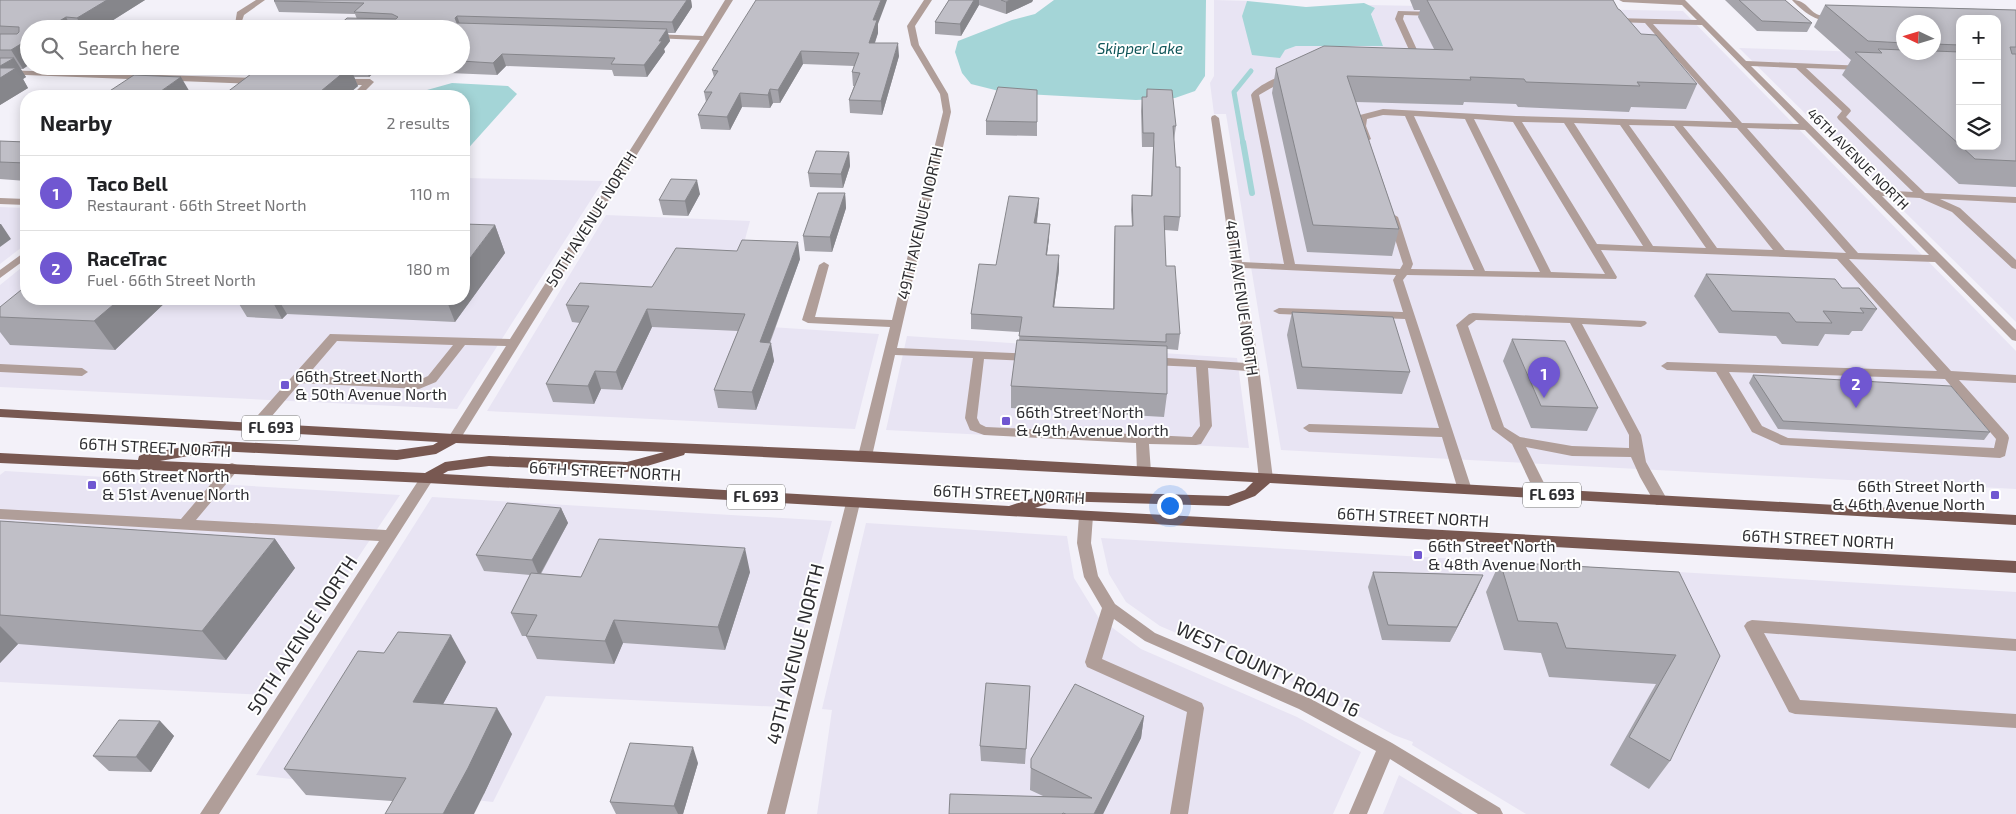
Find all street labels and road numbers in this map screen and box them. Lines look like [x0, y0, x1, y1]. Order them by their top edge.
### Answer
street label: 46TH AVENUE NORTH [1804, 104, 1913, 213]
street label: 49TH AVENUE NORTH [893, 145, 946, 301]
street label: 50TH AVENUE NORTH [541, 148, 640, 290]
street label: 48TH AVENUE NORTH [1222, 219, 1263, 377]
road number: FL 693 [242, 416, 300, 440]
street label: 66TH STREET NORTH [79, 433, 231, 460]
street label: 66TH STREET NORTH [529, 457, 681, 484]
street label: 66TH STREET NORTH [933, 480, 1085, 507]
road number: FL 693 [1523, 482, 1581, 508]
road number: FL 693 [727, 484, 785, 510]
street label: 66TH STREET NORTH [1337, 503, 1489, 530]
street label: 66TH STREET NORTH [1742, 525, 1894, 552]
street label: 50TH AVENUE NORTH [242, 551, 362, 718]
street label: 49TH AVENUE NORTH [761, 561, 828, 747]
street label: WEST COUNTY ROAD 16 [1172, 616, 1364, 721]

